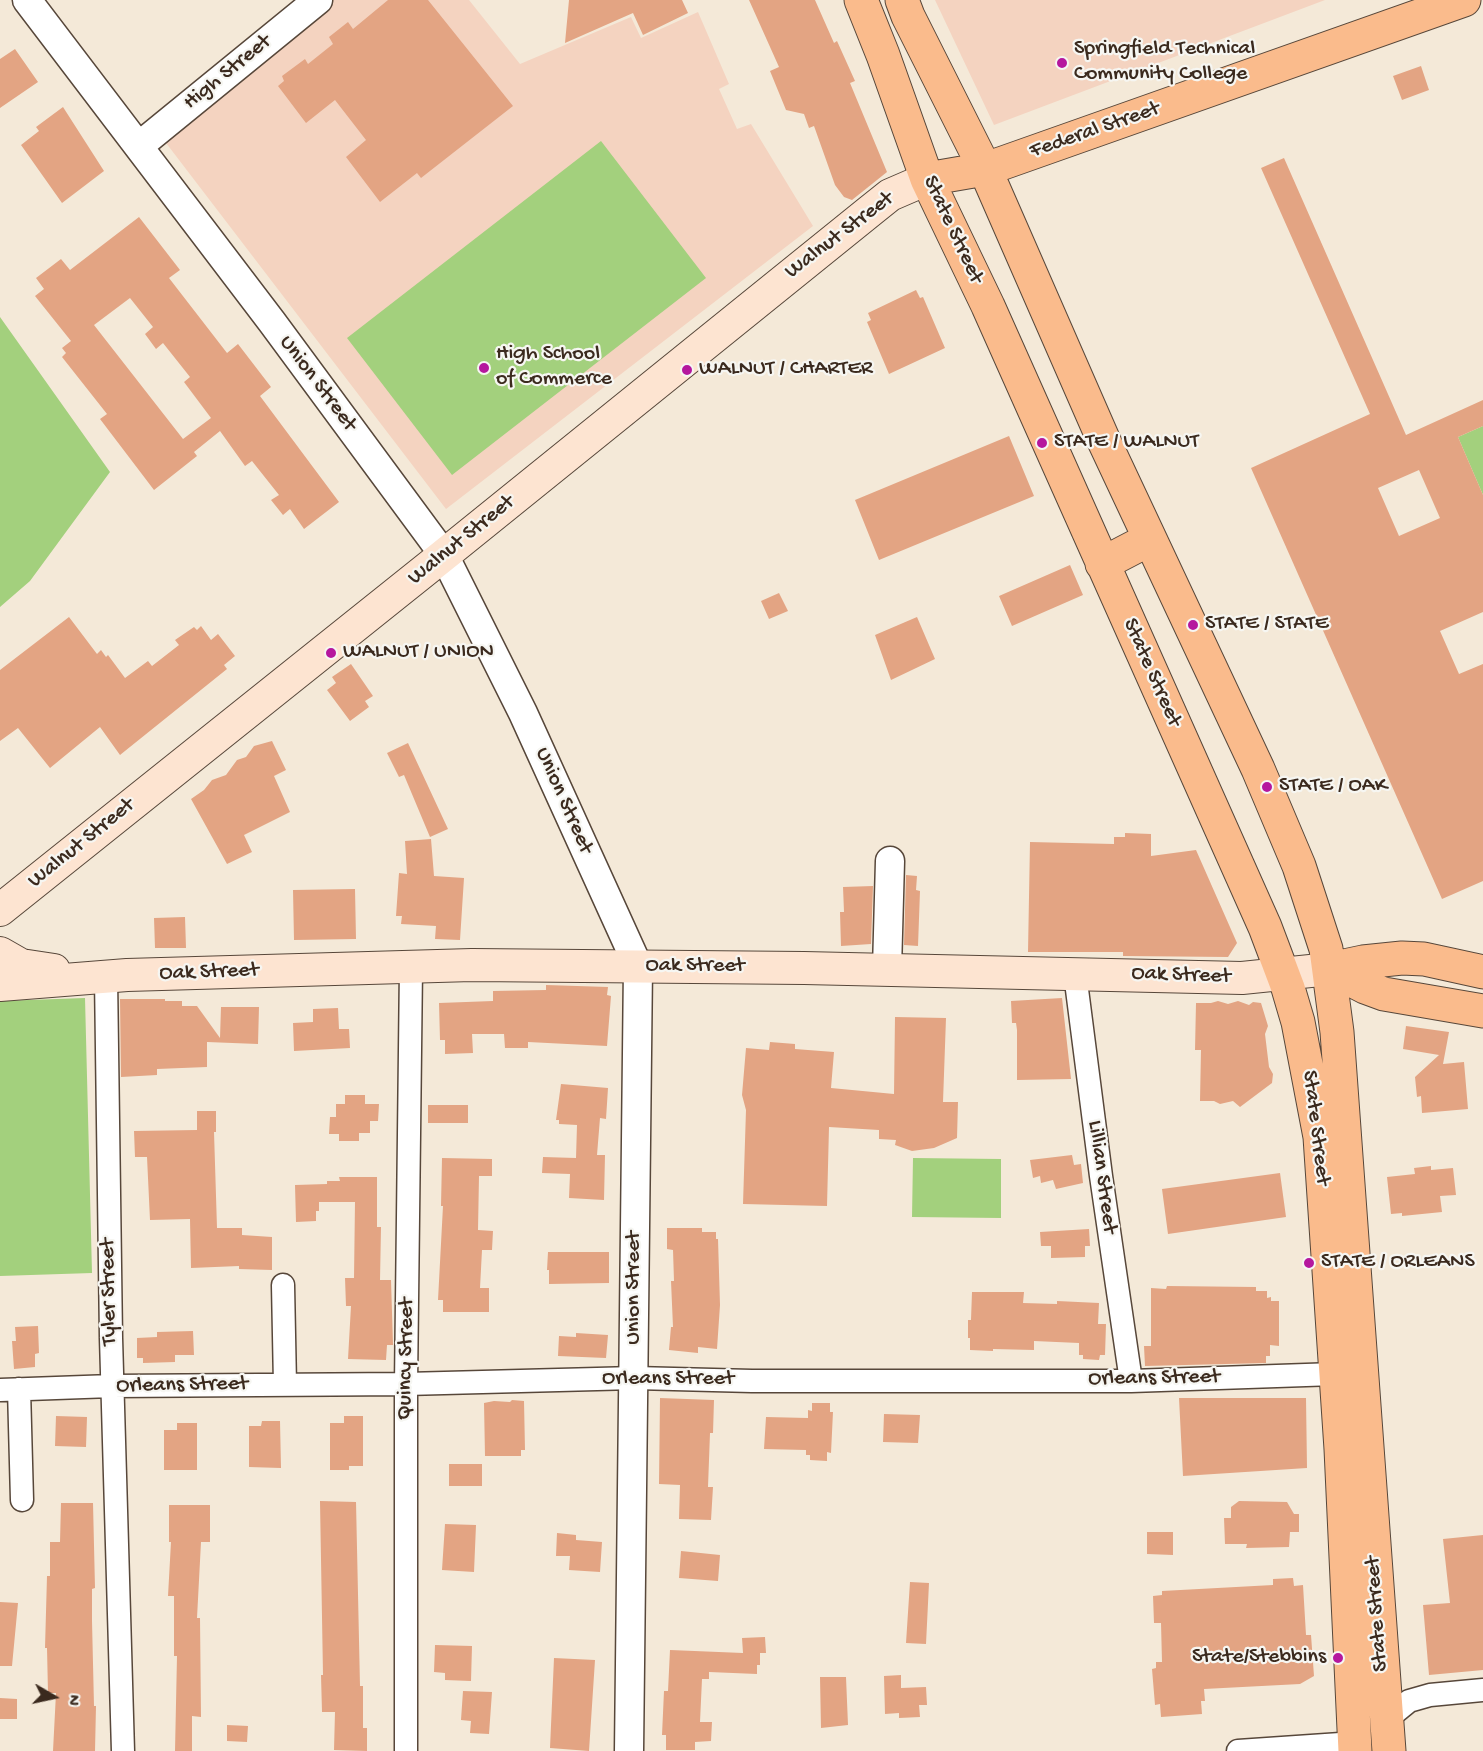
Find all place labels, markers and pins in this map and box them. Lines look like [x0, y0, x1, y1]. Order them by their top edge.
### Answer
place label: Springfield Technical Community College [1074, 37, 1255, 88]
marker: Springfield Technical Community College [1055, 56, 1069, 70]
place label: High School of Commerce [496, 342, 612, 394]
place label: WALNUT / CHARTER [699, 357, 873, 383]
marker: High School of Commerce [477, 361, 491, 375]
marker: WALNUT / CHARTER [680, 363, 694, 377]
place label: STATE / WALNUT [1054, 430, 1199, 456]
marker: STATE / WALNUT [1035, 436, 1049, 450]
place label: STATE / STATE [1205, 612, 1328, 638]
marker: STATE / STATE [1186, 618, 1200, 632]
place label: WALNUT / UNION [343, 640, 494, 666]
marker: WALNUT / UNION [324, 646, 338, 660]
place label: STATE / OAK [1279, 774, 1387, 800]
marker: STATE / OAK [1260, 780, 1274, 794]
place label: STATE / ORLEANS [1321, 1250, 1475, 1276]
marker: STATE / ORLEANS [1302, 1256, 1316, 1270]
place label: State/Stebbins [1192, 1645, 1326, 1671]
marker: State/Stebbins [1331, 1651, 1345, 1665]

